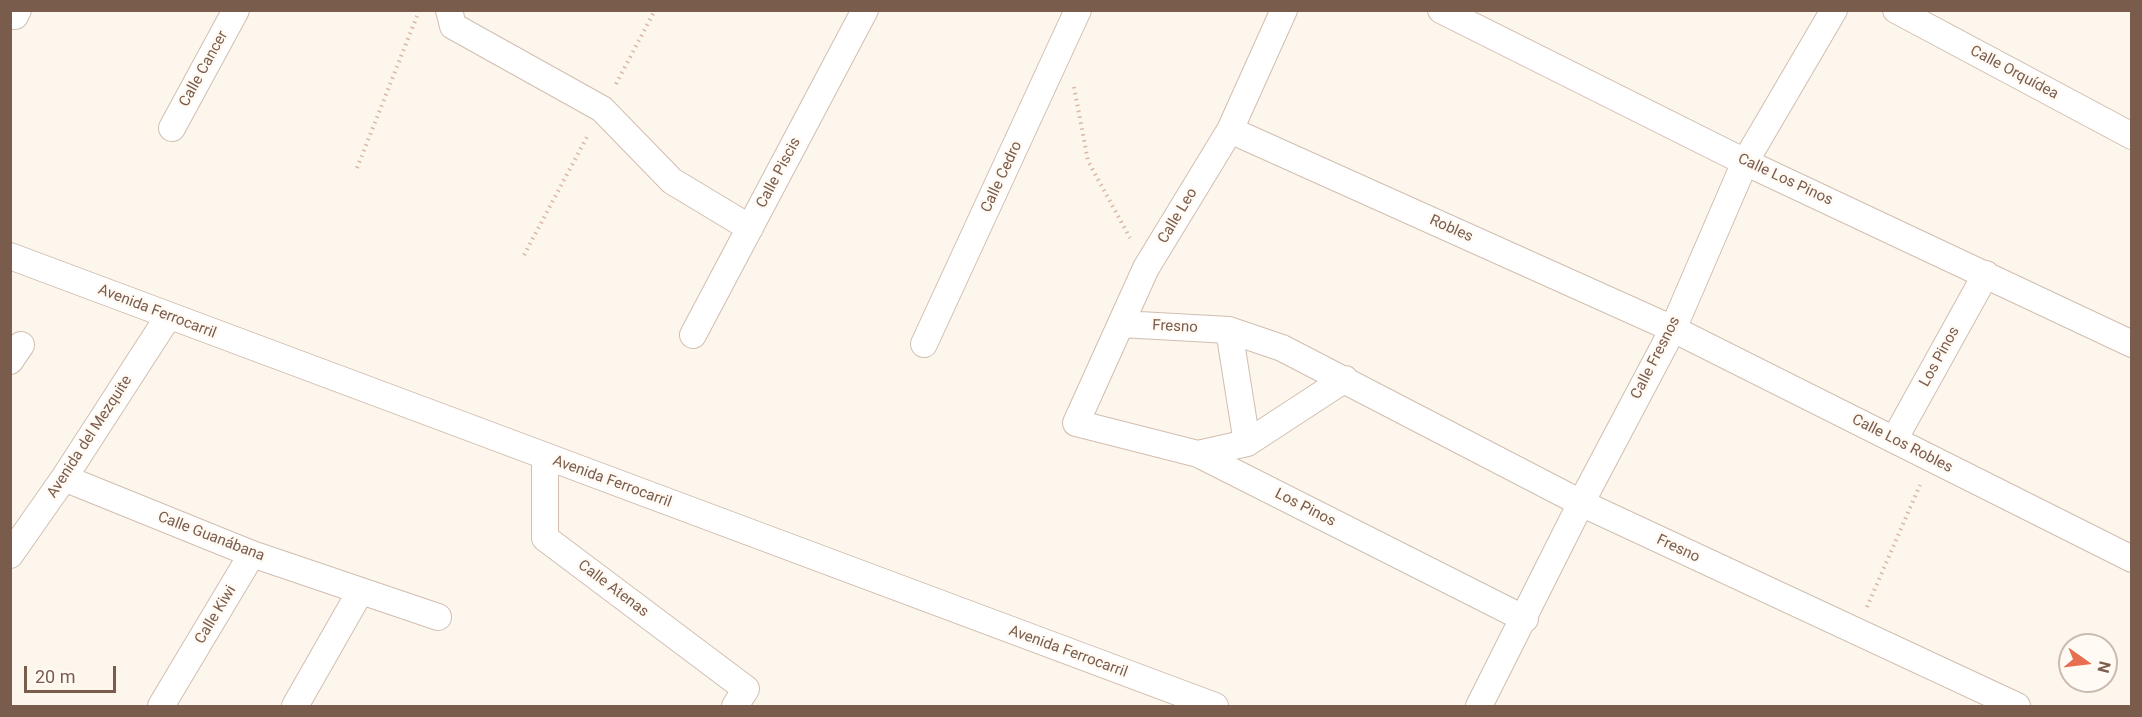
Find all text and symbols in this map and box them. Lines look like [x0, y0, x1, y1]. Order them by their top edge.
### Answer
street label: Calle Cancer [176, 28, 232, 110]
street label: Calle Orquídea [1967, 42, 2061, 104]
street label: Calle Piscis [753, 135, 805, 211]
street label: Calle Cedro [978, 139, 1026, 215]
street label: Calle Los Pinos [1735, 150, 1835, 210]
street label: Calle Leo [1154, 185, 1202, 247]
street label: Robles [1427, 212, 1475, 246]
street label: Avenida Ferrocarril [95, 281, 219, 343]
street label: Calle Fresnos [1628, 314, 1684, 402]
street label: Fresno [1152, 317, 1198, 337]
street label: Los Pinos [1916, 324, 1964, 390]
street label: Avenida del Mezquite [44, 372, 136, 502]
street label: Calle Los Robles [1849, 411, 1955, 477]
street label: Avenida Ferrocarril [550, 452, 674, 512]
street label: Los Pinos [1272, 485, 1338, 531]
street label: Calle Guanábana [155, 508, 267, 566]
street label: Fresno [1654, 531, 1702, 567]
street label: Calle Atenas [574, 557, 652, 621]
street label: Calle Kiwi [192, 583, 240, 647]
street label: Avenida Ferrocarril [1006, 622, 1130, 682]
north arrow [2058, 633, 2118, 693]
scale bar [27, 654, 118, 692]
text: N [2093, 659, 2115, 675]
text: 20 m [35, 666, 75, 687]

